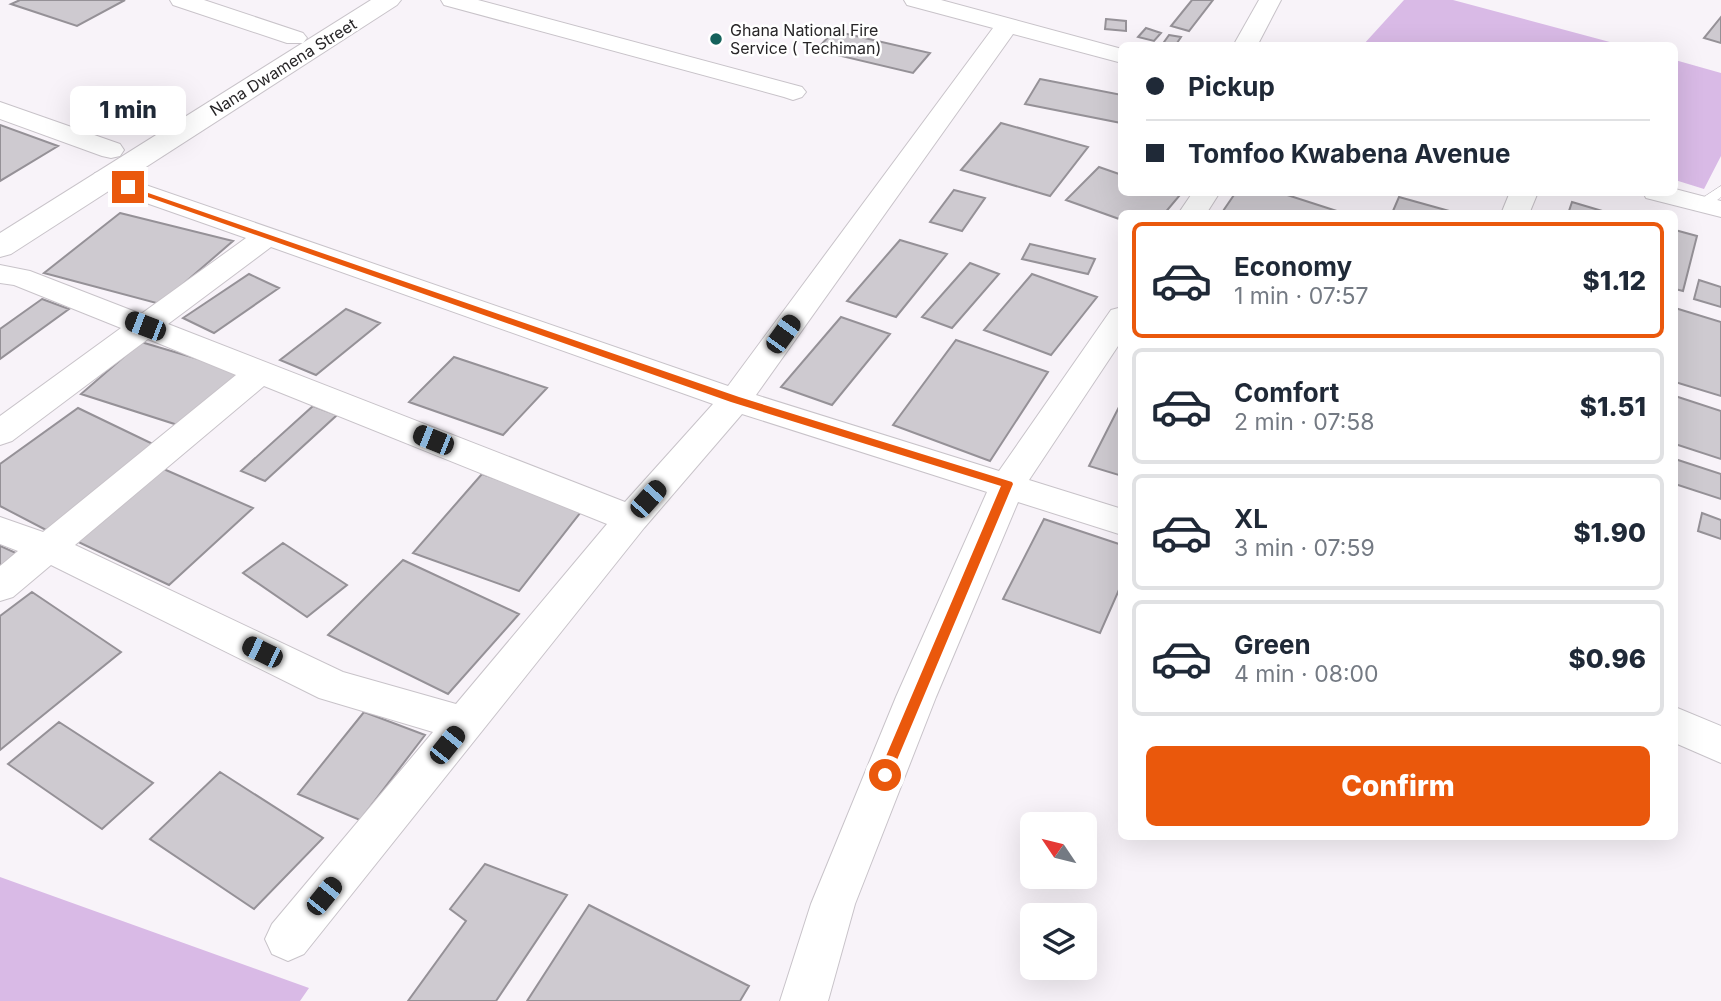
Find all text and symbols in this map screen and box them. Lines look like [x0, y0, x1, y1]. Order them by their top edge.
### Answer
street label: Nana Dwamena Street [206, 14, 360, 120]
place label: Ghana National Fire Service ( Techiman) [730, 20, 881, 58]
marker: Ghana National Fire Service ( Techiman) [708, 31, 724, 47]
text: Pickup [1188, 71, 1275, 102]
callout: 1 min [70, 86, 186, 134]
text: 1 min [99, 96, 157, 124]
text: Tomfoo Kwabena Avenue [1188, 138, 1510, 169]
route end [112, 171, 144, 203]
icon: car [1150, 249, 1213, 312]
text: Economy [1234, 251, 1352, 282]
text: $1.12 [1583, 265, 1646, 296]
text: 1 min · 07:57 [1234, 282, 1369, 310]
car [122, 309, 169, 343]
car [763, 311, 804, 357]
icon: car [1150, 375, 1213, 438]
text: Comfort [1234, 377, 1339, 408]
text: $1.51 [1580, 391, 1646, 422]
text: 2 min · 07:58 [1234, 408, 1375, 436]
car [410, 422, 457, 458]
car [627, 476, 670, 522]
icon: car [1150, 501, 1213, 564]
text: XL [1234, 503, 1268, 534]
text: $1.90 [1573, 517, 1646, 548]
text: 3 min · 07:59 [1234, 534, 1375, 562]
icon: car [1150, 627, 1213, 690]
text: Green [1234, 629, 1311, 660]
car [239, 633, 286, 671]
text: $0.96 [1568, 643, 1646, 674]
text: 4 min · 08:00 [1234, 660, 1379, 688]
car [426, 722, 469, 768]
button: Confirm [1146, 746, 1650, 826]
route start [869, 759, 901, 791]
north arrow [1020, 812, 1097, 889]
map controls [1020, 812, 1097, 980]
car [303, 873, 346, 919]
button: layers [1020, 903, 1097, 980]

